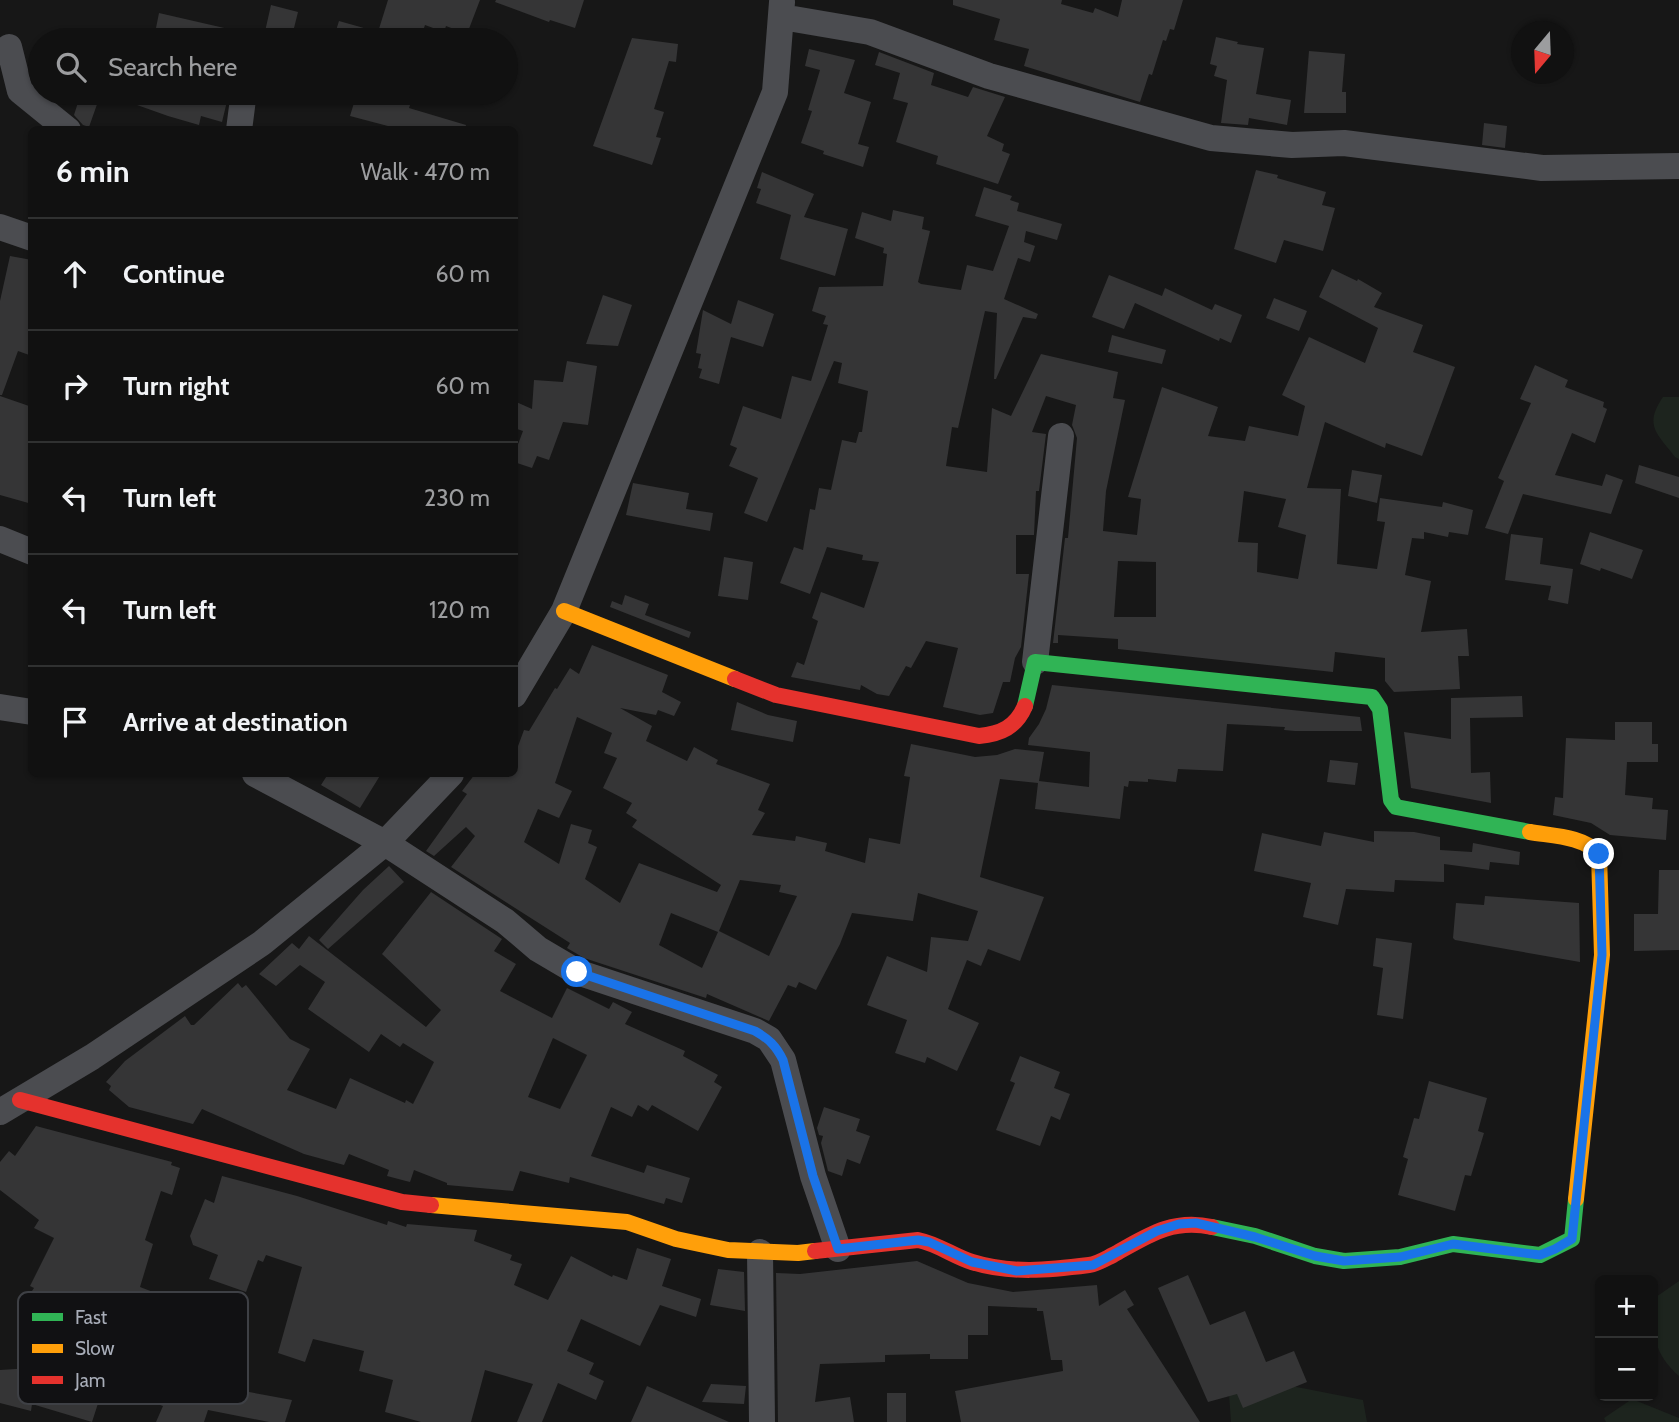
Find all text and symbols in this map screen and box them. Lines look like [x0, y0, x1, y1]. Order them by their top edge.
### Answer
north arrow [1511, 21, 1574, 84]
search box [28, 28, 518, 105]
icon: search [52, 48, 90, 86]
text: Search here [108, 51, 237, 83]
text: 6 min [56, 153, 129, 190]
text: Walk · 470 m [361, 158, 490, 186]
icon: ahead [56, 255, 94, 293]
text: Continue [123, 258, 225, 290]
text: 60 m [436, 260, 490, 288]
icon: right [56, 367, 94, 405]
text: Turn right [123, 370, 229, 402]
text: 60 m [436, 372, 490, 400]
icon: left [56, 479, 94, 517]
text: Turn left [123, 482, 216, 514]
text: 230 m [424, 484, 490, 512]
icon: left [56, 591, 94, 629]
text: Turn left [123, 594, 216, 626]
text: 120 m [429, 596, 490, 624]
icon: arrive [56, 703, 94, 741]
text: Arrive at destination [123, 706, 348, 738]
route end [1583, 838, 1614, 869]
route start [561, 956, 592, 987]
map controls [1595, 1275, 1658, 1401]
button: + [1595, 1275, 1658, 1338]
legend [18, 1292, 248, 1404]
text: Fast [75, 1306, 108, 1329]
text: Slow [75, 1337, 115, 1360]
button: − [1595, 1338, 1658, 1401]
text: Jam [74, 1369, 105, 1392]

